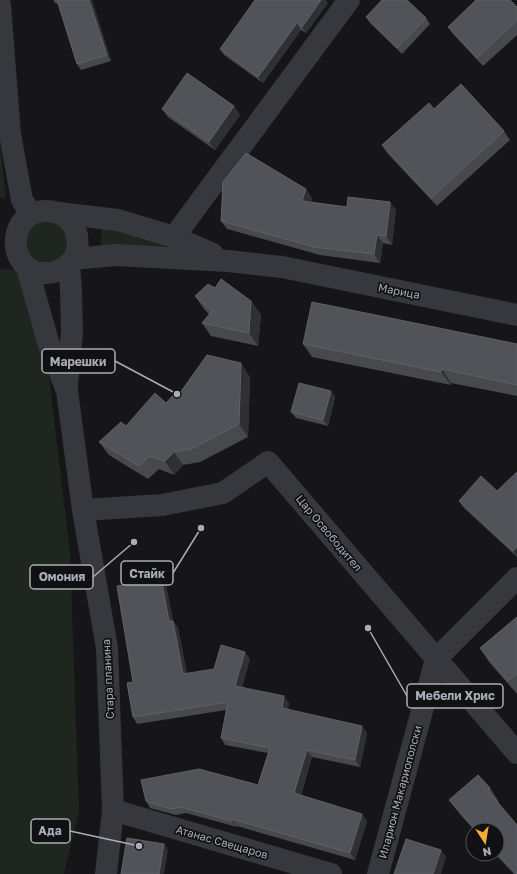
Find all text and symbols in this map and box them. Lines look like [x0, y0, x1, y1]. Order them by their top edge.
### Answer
street label: Марица [377, 280, 421, 301]
callout: Марешки [42, 349, 115, 373]
text: Марешки [50, 354, 106, 369]
street label: Цар Освободител [294, 492, 365, 573]
callout: Стайк [121, 561, 173, 585]
callout: Омония [30, 565, 93, 589]
text: Стайк [129, 566, 165, 581]
text: Омония [39, 569, 85, 584]
street label: Стара планина [99, 639, 116, 719]
callout: Мебели Хрис [407, 684, 503, 708]
text: Мебели Хрис [415, 688, 495, 703]
street label: Иларион Макариополски [375, 724, 424, 860]
callout: Ада [31, 819, 70, 843]
street label: Атанас Свещаров [175, 822, 270, 861]
north arrow [465, 822, 505, 862]
text: Ада [38, 823, 62, 838]
text: N [482, 845, 493, 859]

